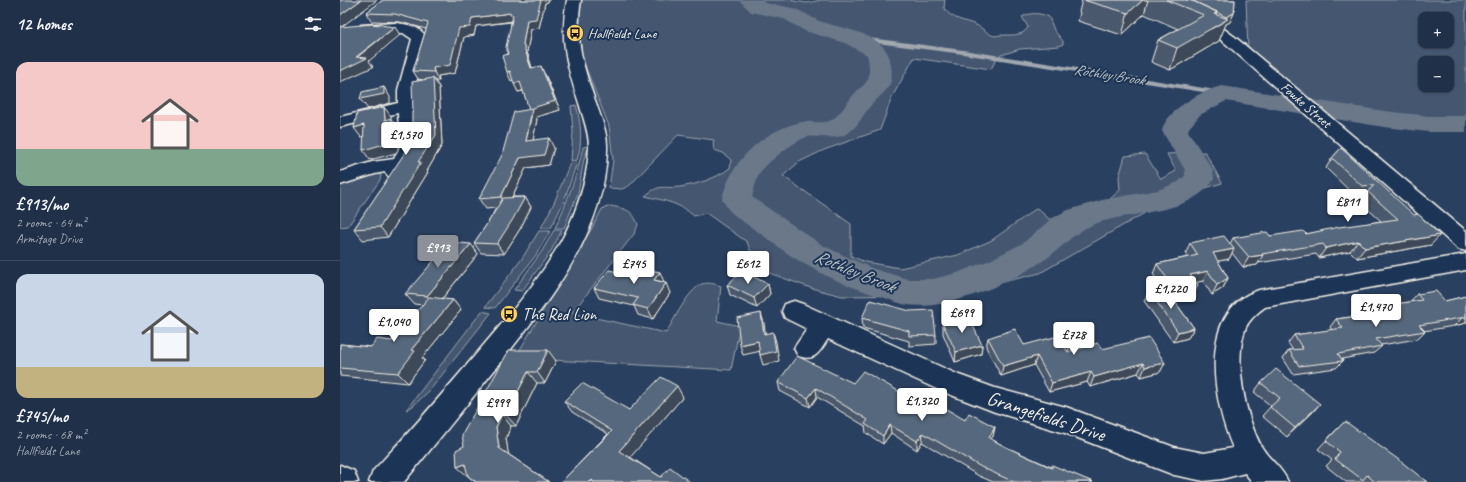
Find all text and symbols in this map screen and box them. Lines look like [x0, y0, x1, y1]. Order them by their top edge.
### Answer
map controls [1418, 12, 1454, 92]
button: + [1418, 12, 1454, 48]
icon: filters [302, 13, 324, 35]
text: 12 homes [16, 14, 72, 35]
bus stop icon: Hallfields Lane [565, 23, 585, 43]
place label: Hallfields Lane [588, 25, 658, 42]
button: − [1418, 56, 1454, 92]
water label: Rothley Brook [1073, 60, 1149, 90]
street label: Fowke Street [1277, 78, 1336, 132]
icon: home [134, 88, 206, 160]
pin: £1,570 [373, 122, 439, 156]
text: £1,570 [390, 127, 422, 143]
pin: £811 [1324, 189, 1372, 223]
text: £913/mo [16, 194, 68, 215]
text: £811 [1336, 194, 1360, 210]
text: 2 rooms · 64 m² [16, 215, 86, 231]
text: Armitage Drive [16, 231, 82, 247]
pin: £913 [414, 235, 462, 269]
text: £913 [426, 240, 450, 256]
water label: Rothley Brook [812, 245, 901, 298]
pin: £745 [610, 251, 658, 285]
pin: £612 [724, 251, 772, 285]
text: £745 [622, 256, 646, 272]
text: £612 [736, 256, 760, 272]
pin: £1,220 [1138, 276, 1204, 310]
text: £1,220 [1155, 281, 1187, 297]
pin: £1,470 [1343, 294, 1409, 328]
text: £1,470 [1360, 299, 1392, 315]
icon: home [134, 300, 206, 372]
pin: £699 [938, 300, 986, 334]
bus stop icon: The Red Lion [499, 304, 519, 324]
place label: The Red Lion [522, 304, 598, 325]
text: £699 [950, 305, 974, 321]
pin: £1,040 [361, 309, 427, 343]
text: £1,040 [378, 314, 410, 330]
pin: £728 [1050, 322, 1098, 356]
text: £728 [1062, 327, 1086, 343]
street label: Grangefields Drive [984, 385, 1110, 447]
pin: £1,320 [889, 388, 955, 422]
pin: £999 [474, 390, 522, 424]
text: £1,320 [906, 393, 938, 409]
text: £999 [487, 395, 509, 411]
text: £745/mo [16, 406, 68, 427]
text: 2 rooms · 68 m² [16, 427, 86, 443]
text: Hallfields Lane [16, 443, 79, 459]

